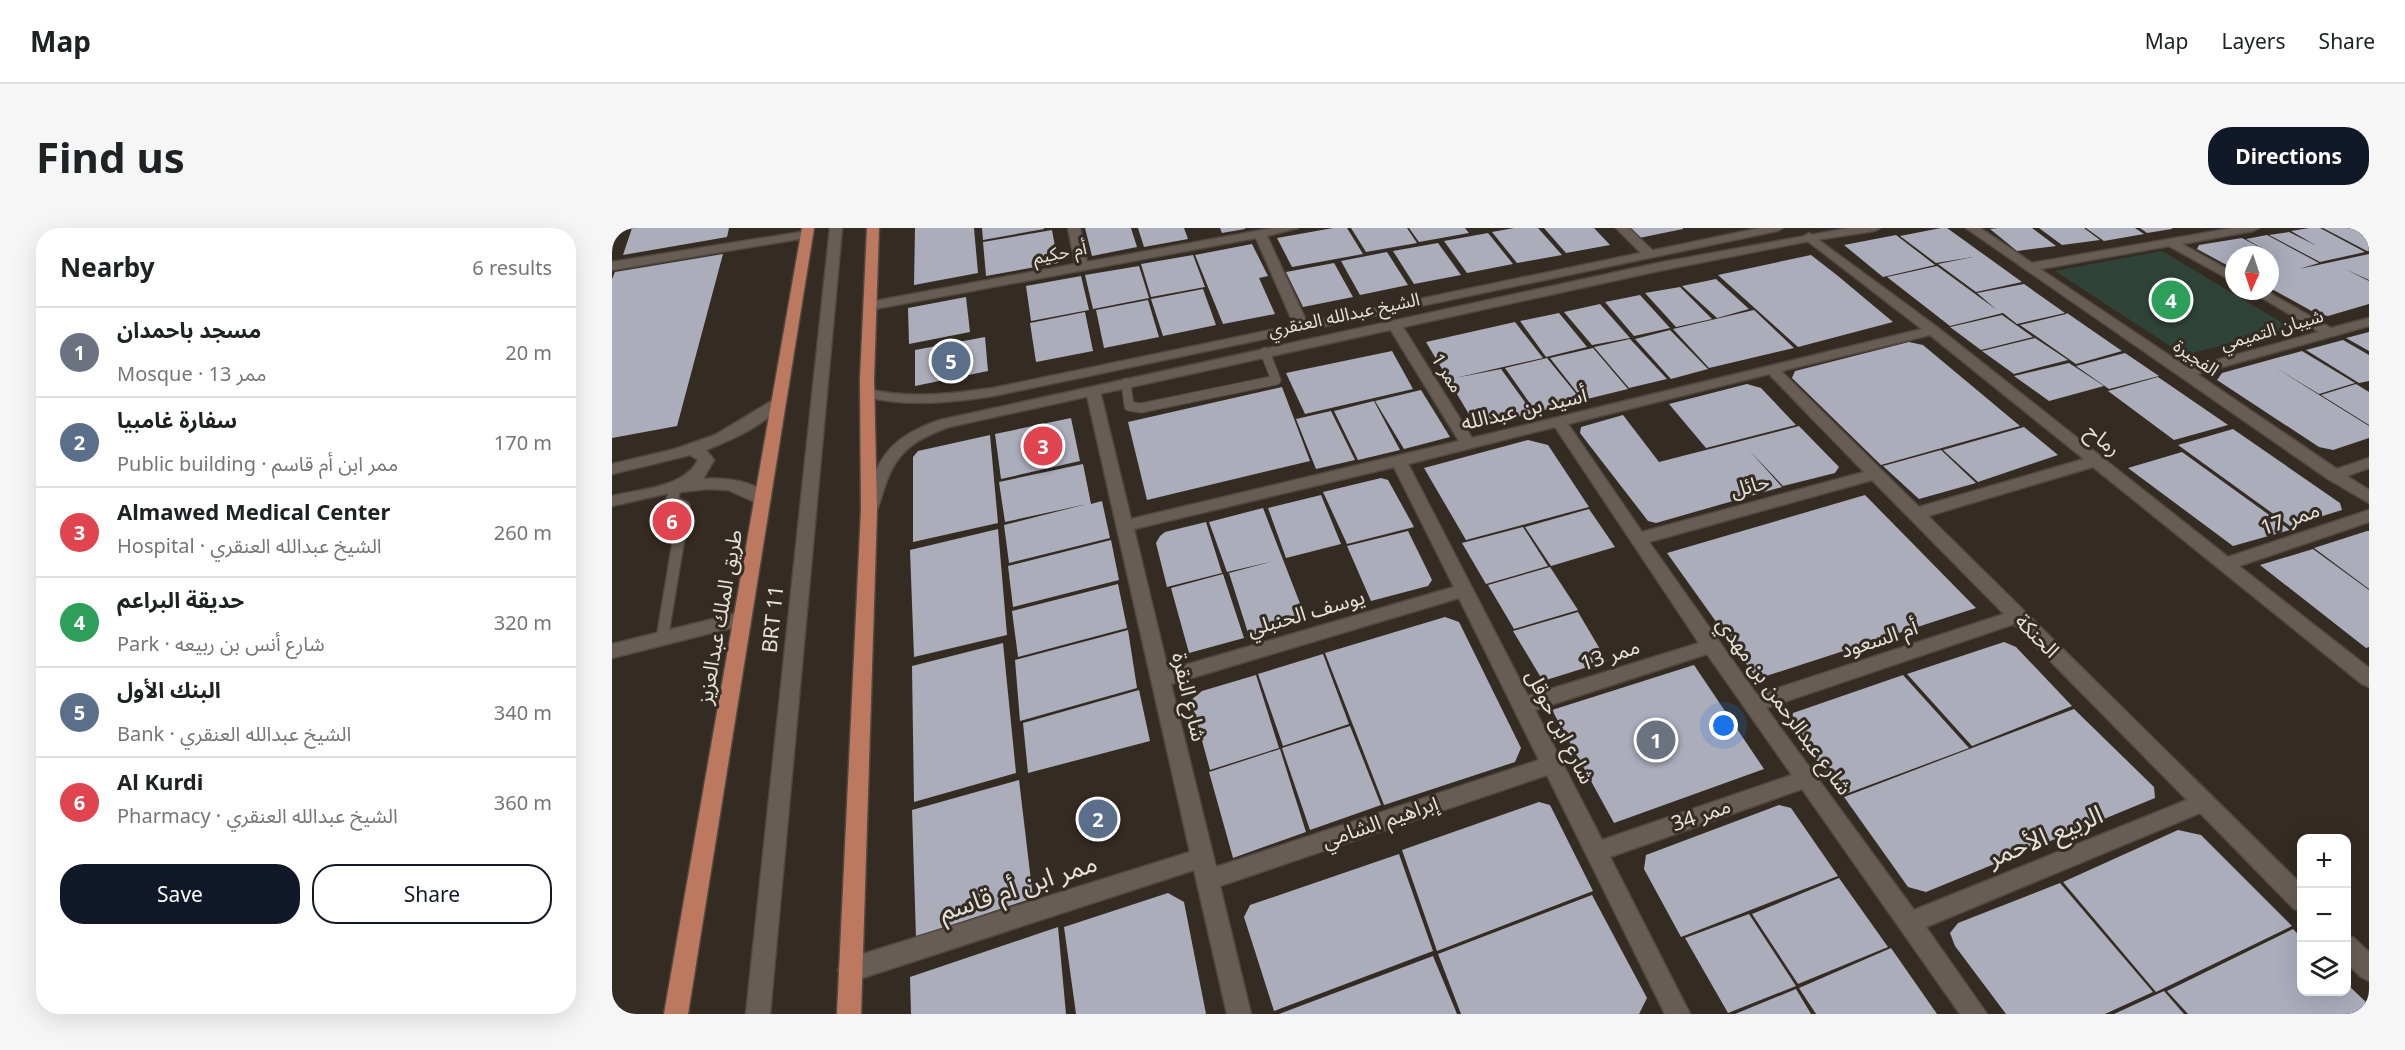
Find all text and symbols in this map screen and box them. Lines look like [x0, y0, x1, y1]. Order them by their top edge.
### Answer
text: Map [30, 22, 91, 60]
text: Map [2145, 27, 2189, 55]
text: Layers [2222, 27, 2286, 55]
text: Share [2319, 27, 2375, 55]
button: Directions [2208, 127, 2369, 185]
text: Find us [36, 128, 185, 185]
street label: أم حكيم [1031, 235, 1089, 272]
north arrow [2225, 246, 2279, 300]
text: Nearby [60, 249, 155, 285]
text: 6 results [472, 254, 552, 281]
pin: 4 [2152, 278, 2190, 322]
street label: الشيخ عبدالله العنقري [1266, 286, 1422, 344]
street label: شيبان التميمي [2218, 303, 2326, 357]
text: مسجد باحمدان [117, 314, 261, 344]
street label: الفجيرة [2169, 333, 2224, 381]
pin: 5 [932, 338, 970, 384]
text: 1 [74, 339, 85, 366]
text: 20 m [505, 339, 552, 366]
street label: ممر 1 [1427, 348, 1469, 397]
text: Mosque · ممر 13 [117, 360, 267, 387]
street label: أسيد بن عبدالله [1458, 380, 1589, 436]
text: سفارة غامبيا [117, 404, 237, 434]
street label: رماح [2079, 417, 2127, 463]
pin: 3 [1024, 424, 1062, 468]
text: 2 [74, 429, 85, 456]
text: 170 m [494, 429, 552, 456]
text: Public building · ممر ابن أم قاسم [117, 450, 398, 477]
street label: حائل [1727, 466, 1772, 504]
street label: ممر 17 [2256, 495, 2323, 541]
text: Almawed Medical Center [117, 496, 390, 526]
pin: 6 [652, 498, 692, 544]
text: 3 [74, 519, 85, 546]
text: 260 m [494, 519, 552, 546]
street label: طريق الملك عبدالعزيز [690, 527, 748, 707]
text: Hospital · الشيخ عبدالله العنقري [117, 532, 382, 559]
street label: يوسف الحنبلي [1244, 582, 1369, 645]
text: حديقة البراعم [117, 584, 244, 614]
street label: BRT 11 [755, 584, 789, 654]
street label: الحنكة [2009, 607, 2066, 664]
text: 4 [74, 609, 85, 636]
text: 320 m [494, 609, 552, 636]
street label: شارع عبدالرحمن بن مهدي [1708, 611, 1859, 802]
street label: أم السعود [1836, 612, 1922, 667]
text: Park · شارع أنس بن ربيعه [117, 630, 325, 657]
street label: ممر 13 [1576, 631, 1643, 677]
street label: شارع النقرة [1164, 650, 1214, 744]
street label: شارع ابن حوقل [1518, 665, 1602, 789]
text: البنك الأول [117, 674, 221, 704]
text: 5 [74, 699, 85, 726]
text: 340 m [494, 699, 552, 726]
your location [1709, 711, 1738, 740]
pin: 1 [1636, 718, 1676, 762]
text: Bank · الشيخ عبدالله العنقري [117, 720, 351, 747]
text: Al Kurdi [117, 766, 203, 796]
street label: إبراهيم الشامي [1318, 788, 1443, 857]
text: 6 [74, 789, 85, 816]
text: 360 m [494, 789, 552, 816]
street label: ممر 34 [1667, 791, 1734, 837]
pin: 2 [1078, 796, 1118, 842]
street label: الربيع الأحمر [1981, 796, 2109, 878]
text: Pharmacy · الشيخ عبدالله العنقري [117, 802, 398, 829]
map controls [2297, 834, 2351, 996]
button: + [2297, 834, 2351, 888]
street label: ممر ابن أم قاسم [934, 844, 1102, 931]
button: Save [60, 864, 300, 924]
button: Share [312, 864, 552, 924]
button: − [2297, 888, 2351, 942]
button: layers [2297, 942, 2351, 996]

